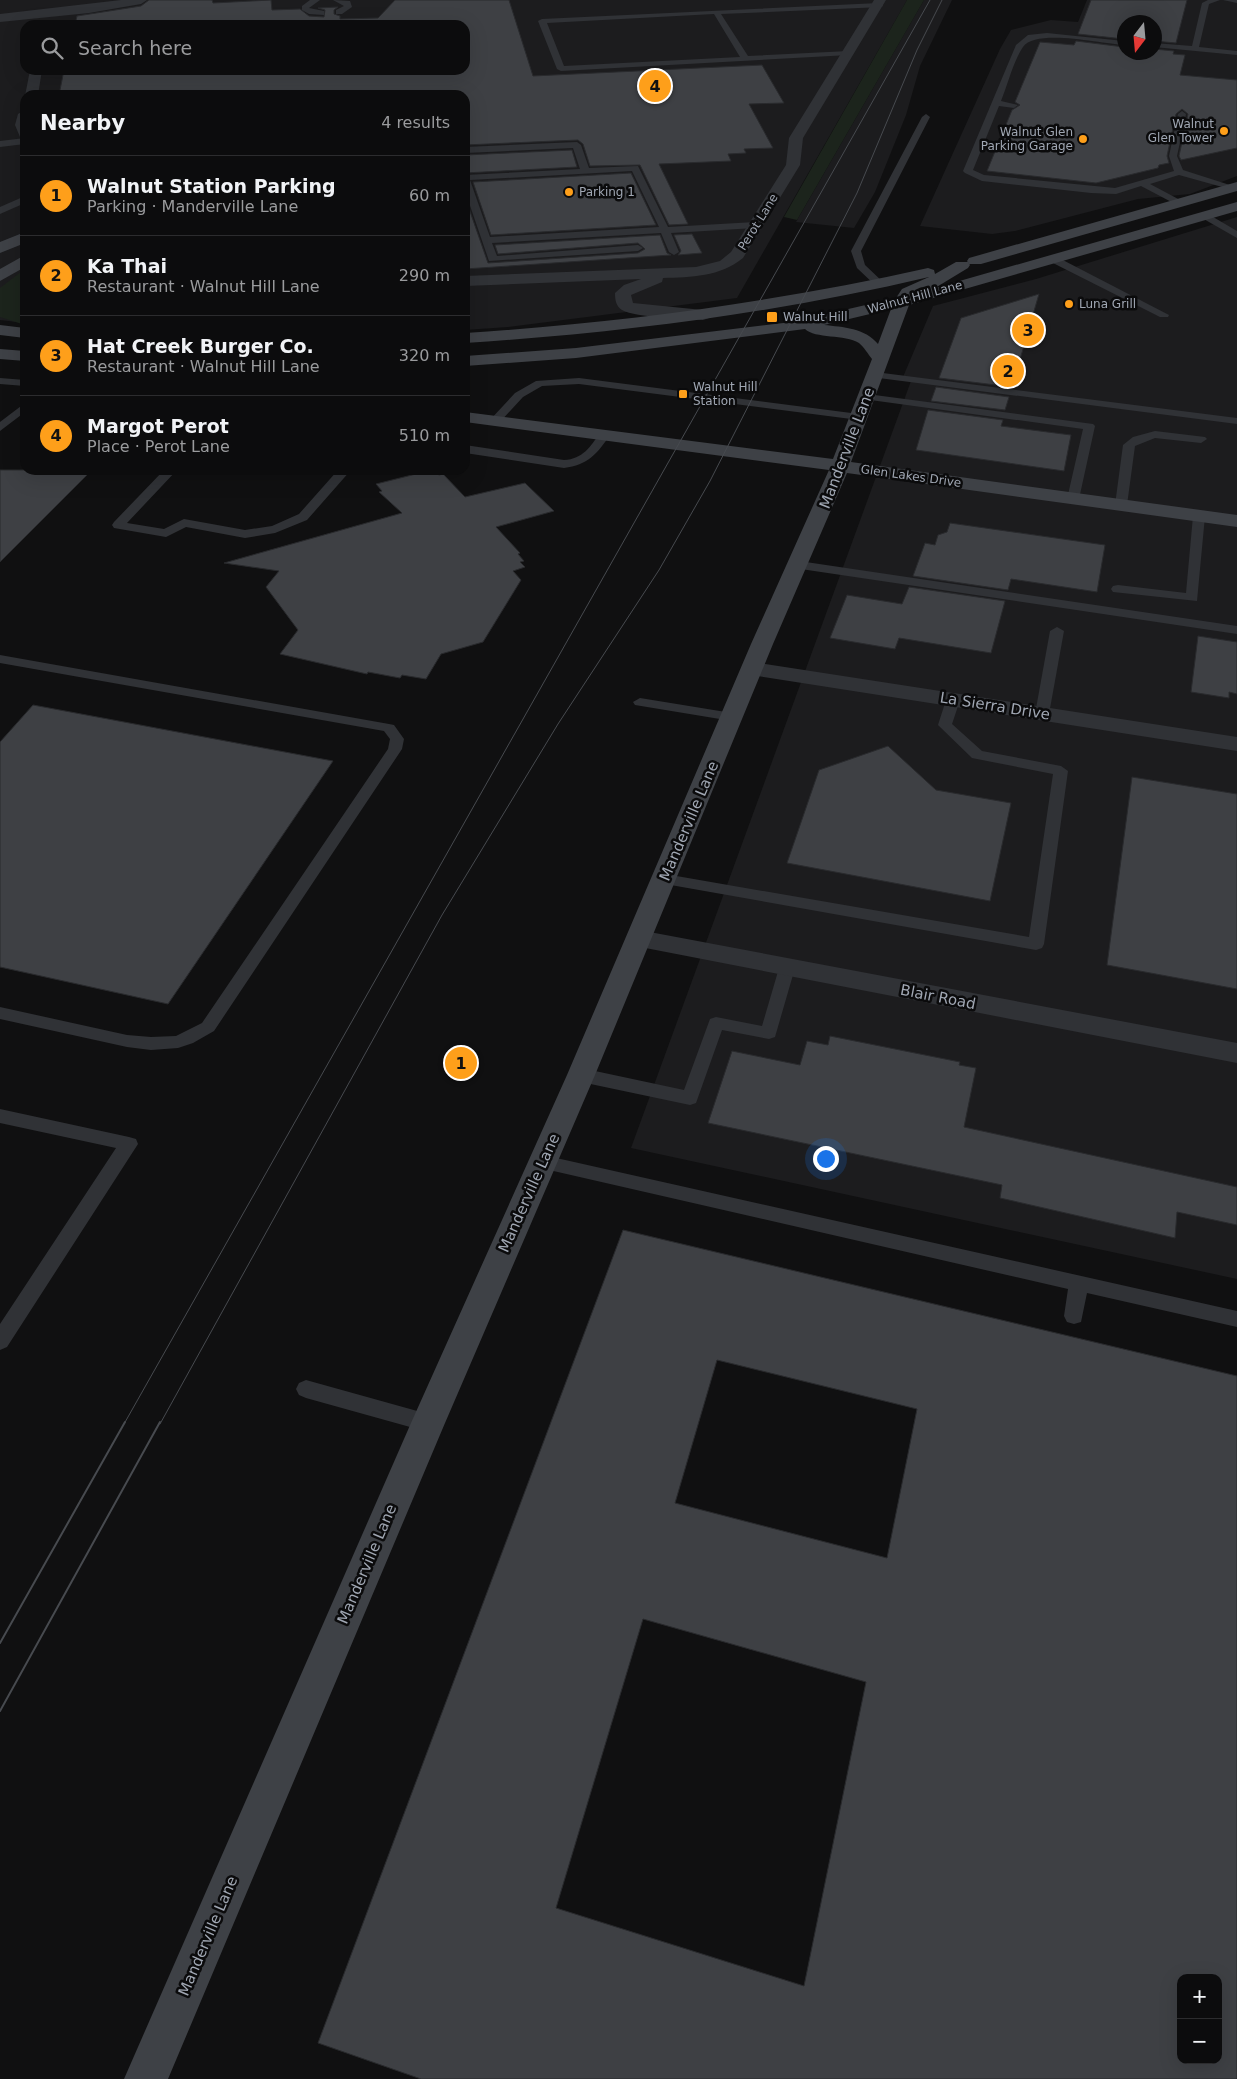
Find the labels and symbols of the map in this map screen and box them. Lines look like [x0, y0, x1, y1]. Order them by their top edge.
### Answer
north arrow [1117, 15, 1162, 60]
pin: 4 [639, 67, 671, 105]
place label: Walnut Glen Tower [1148, 117, 1214, 145]
place label: Walnut Glen Parking Garage [981, 125, 1073, 153]
marker: Walnut Glen Tower [1218, 125, 1230, 137]
marker: Walnut Glen Parking Garage [1077, 133, 1089, 145]
place label: Parking 1 [579, 185, 635, 199]
marker: Parking 1 [563, 186, 575, 198]
street label: Perot Lane [735, 191, 781, 253]
street label: Walnut Hill Lane [866, 278, 964, 316]
place label: Luna Grill [1079, 297, 1136, 311]
marker: Luna Grill [1063, 298, 1075, 310]
marker: Walnut Hill [765, 310, 779, 324]
place label: Walnut Hill [783, 310, 848, 324]
pin: 3 [1012, 311, 1044, 349]
pin: 2 [992, 352, 1024, 390]
place label: Walnut Hill Station [693, 380, 758, 408]
street label: Manderville Lane [816, 385, 878, 511]
marker: Walnut Hill Station [677, 388, 689, 400]
street label: Glen Lakes Drive [860, 462, 962, 490]
street label: La Sierra Drive [939, 688, 1051, 724]
street label: Manderville Lane [656, 758, 722, 884]
street label: Blair Road [899, 981, 977, 1013]
pin: 1 [445, 1044, 477, 1082]
street label: Manderville Lane [495, 1131, 563, 1255]
your location [813, 1146, 839, 1172]
street label: Manderville Lane [334, 1501, 400, 1627]
street label: Manderville Lane [175, 1873, 241, 1999]

